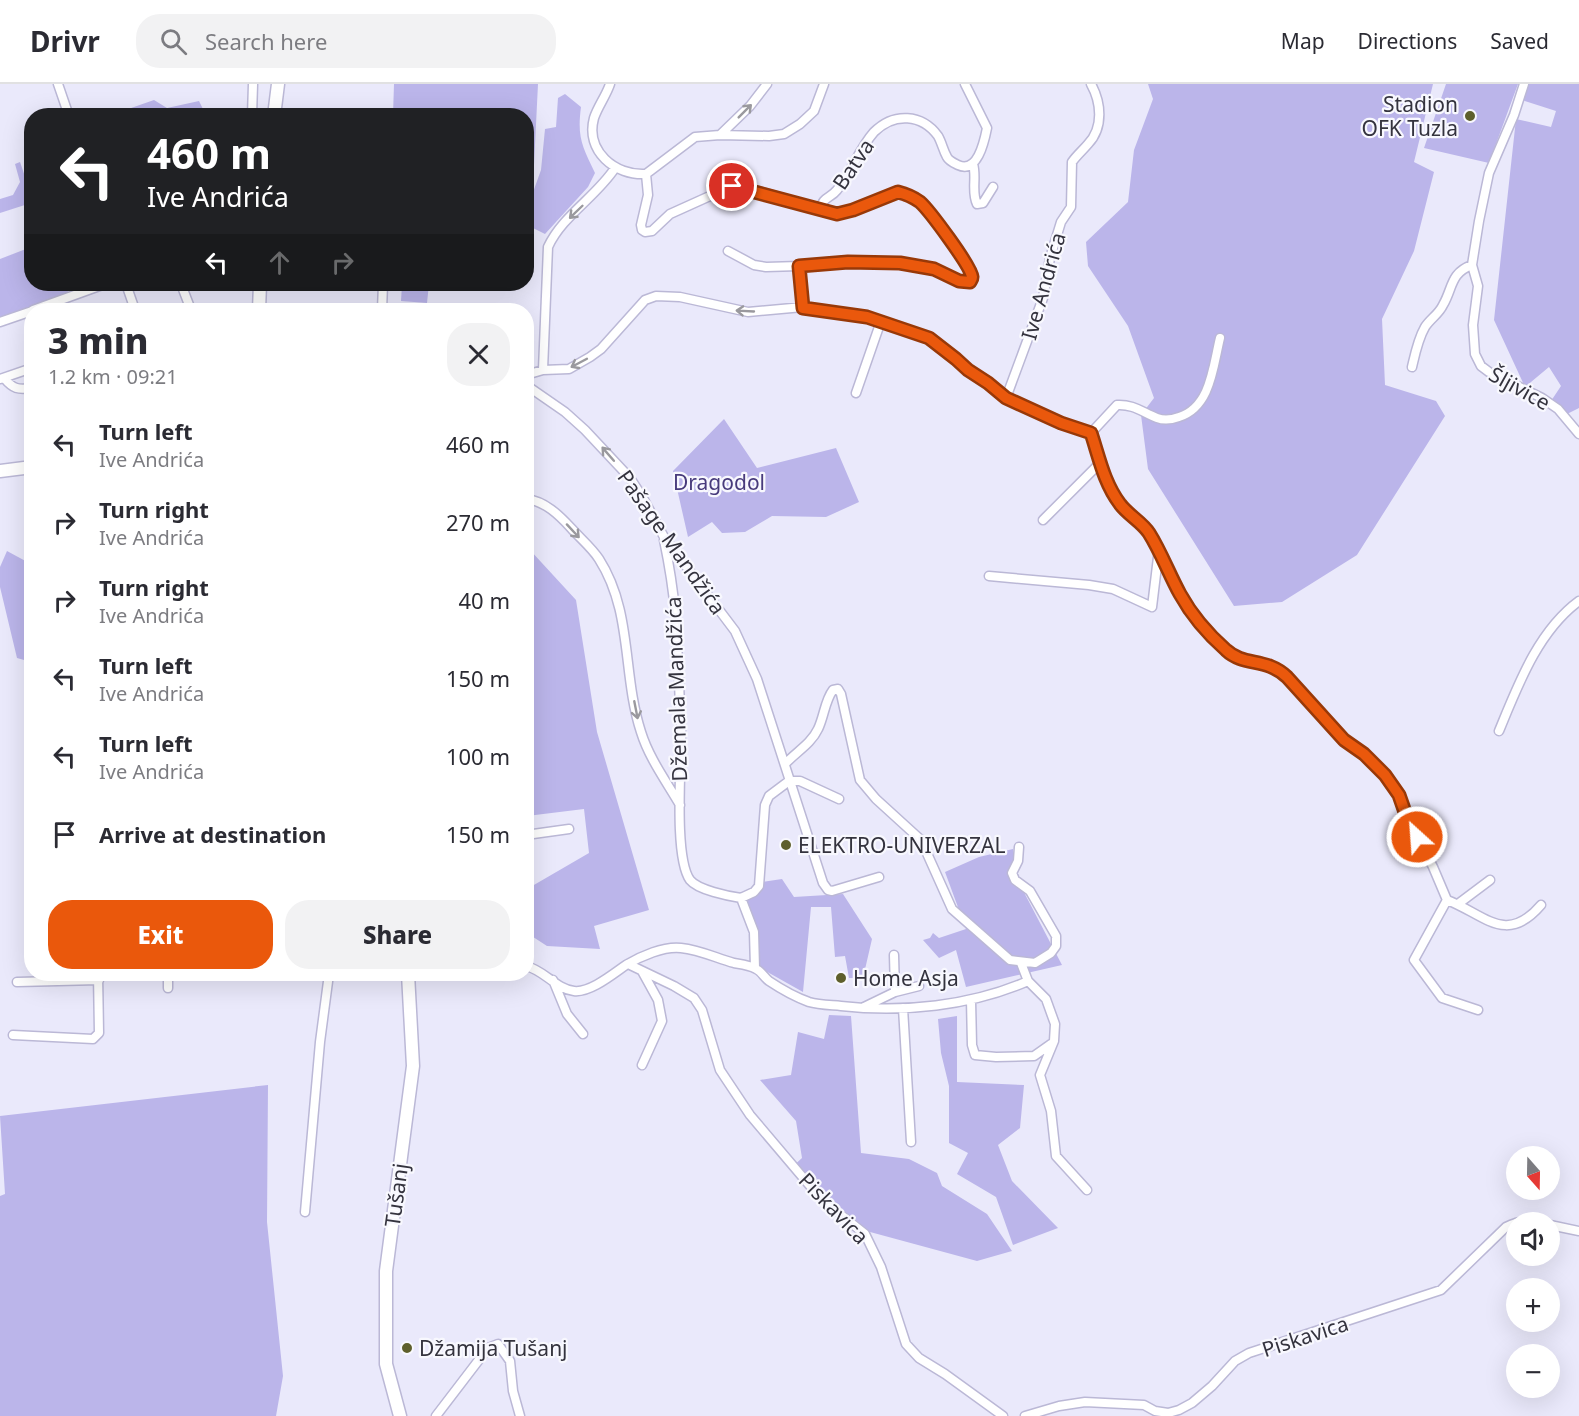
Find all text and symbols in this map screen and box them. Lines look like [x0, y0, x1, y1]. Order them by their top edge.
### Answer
search box [136, 14, 556, 68]
text: Drivr [30, 22, 100, 60]
icon: search [157, 25, 190, 58]
text: Search here [205, 26, 327, 56]
text: Map [1281, 27, 1325, 55]
text: Directions [1358, 27, 1457, 55]
text: Saved [1490, 27, 1549, 55]
place label: Stadion OFK Tuzla [1362, 90, 1458, 142]
one-way arrow [738, 103, 752, 118]
marker: Stadion OFK Tuzla [1463, 109, 1477, 123]
text: 460 m [147, 124, 271, 181]
icon: left [48, 132, 126, 210]
street label: Batva [826, 133, 880, 195]
pin [706, 160, 757, 211]
icon: arrive [715, 169, 748, 202]
text: Ive Andrića [147, 178, 289, 215]
one-way arrow [569, 204, 584, 219]
street label: Ive Andrića [1014, 229, 1072, 343]
icon: left [200, 246, 233, 279]
icon: ahead [263, 246, 296, 279]
icon: right [326, 246, 359, 279]
one-way arrow [736, 306, 755, 317]
text: 3 min [48, 316, 149, 365]
button: close [447, 323, 510, 386]
one-way arrow [570, 358, 588, 370]
street label: Šljivice [1484, 360, 1556, 416]
text: 1.2 km · 09:21 [48, 363, 178, 390]
text: Turn left [99, 416, 193, 446]
icon: left [48, 428, 81, 461]
text: 460 m [446, 429, 510, 459]
text: Ive Andrića [99, 446, 204, 473]
one-way arrow [601, 447, 615, 462]
street label: Pašage Mandžića [612, 464, 732, 620]
park label: Dragodol [673, 468, 765, 496]
text: Turn right [99, 494, 209, 524]
icon: right [48, 506, 81, 539]
text: 270 m [446, 507, 510, 537]
one-way arrow [566, 523, 580, 538]
text: Ive Andrića [99, 524, 204, 551]
text: Turn right [99, 572, 209, 602]
icon: right [48, 584, 81, 617]
text: 40 m [459, 585, 510, 615]
street label: Džemala Mandžića [659, 596, 693, 782]
text: Ive Andrića [99, 602, 204, 629]
text: Turn left [99, 650, 193, 680]
icon: left [48, 662, 81, 695]
text: 150 m [446, 663, 510, 693]
text: Ive Andrića [99, 680, 204, 707]
one-way arrow [631, 700, 642, 719]
text: Turn left [99, 728, 193, 758]
icon: left [48, 740, 81, 773]
text: 100 m [446, 741, 510, 771]
text: Ive Andrića [99, 758, 204, 785]
position arrow [1385, 805, 1449, 869]
icon: arrive [48, 818, 81, 851]
text: Arrive at destination [99, 819, 326, 849]
text: 150 m [446, 819, 510, 849]
place label: ELEKTRO-UNIVERZAL [798, 831, 1005, 859]
marker: ELEKTRO-UNIVERZAL [779, 838, 793, 852]
button: Exit [48, 900, 273, 969]
button: Share [285, 900, 510, 969]
place label: Home Asja [853, 964, 959, 992]
marker: Home Asja [834, 971, 848, 985]
north arrow [1506, 1146, 1560, 1200]
map controls [1506, 1146, 1560, 1398]
street label: Tušanj [378, 1161, 414, 1229]
street label: Piskavica [793, 1166, 875, 1250]
button: sound [1506, 1212, 1560, 1266]
button: + [1506, 1278, 1560, 1332]
street label: Piskavica [1258, 1309, 1352, 1363]
place label: Džamija Tušanj [419, 1334, 568, 1362]
marker: Džamija Tušanj [400, 1341, 414, 1355]
button: − [1506, 1344, 1560, 1398]

